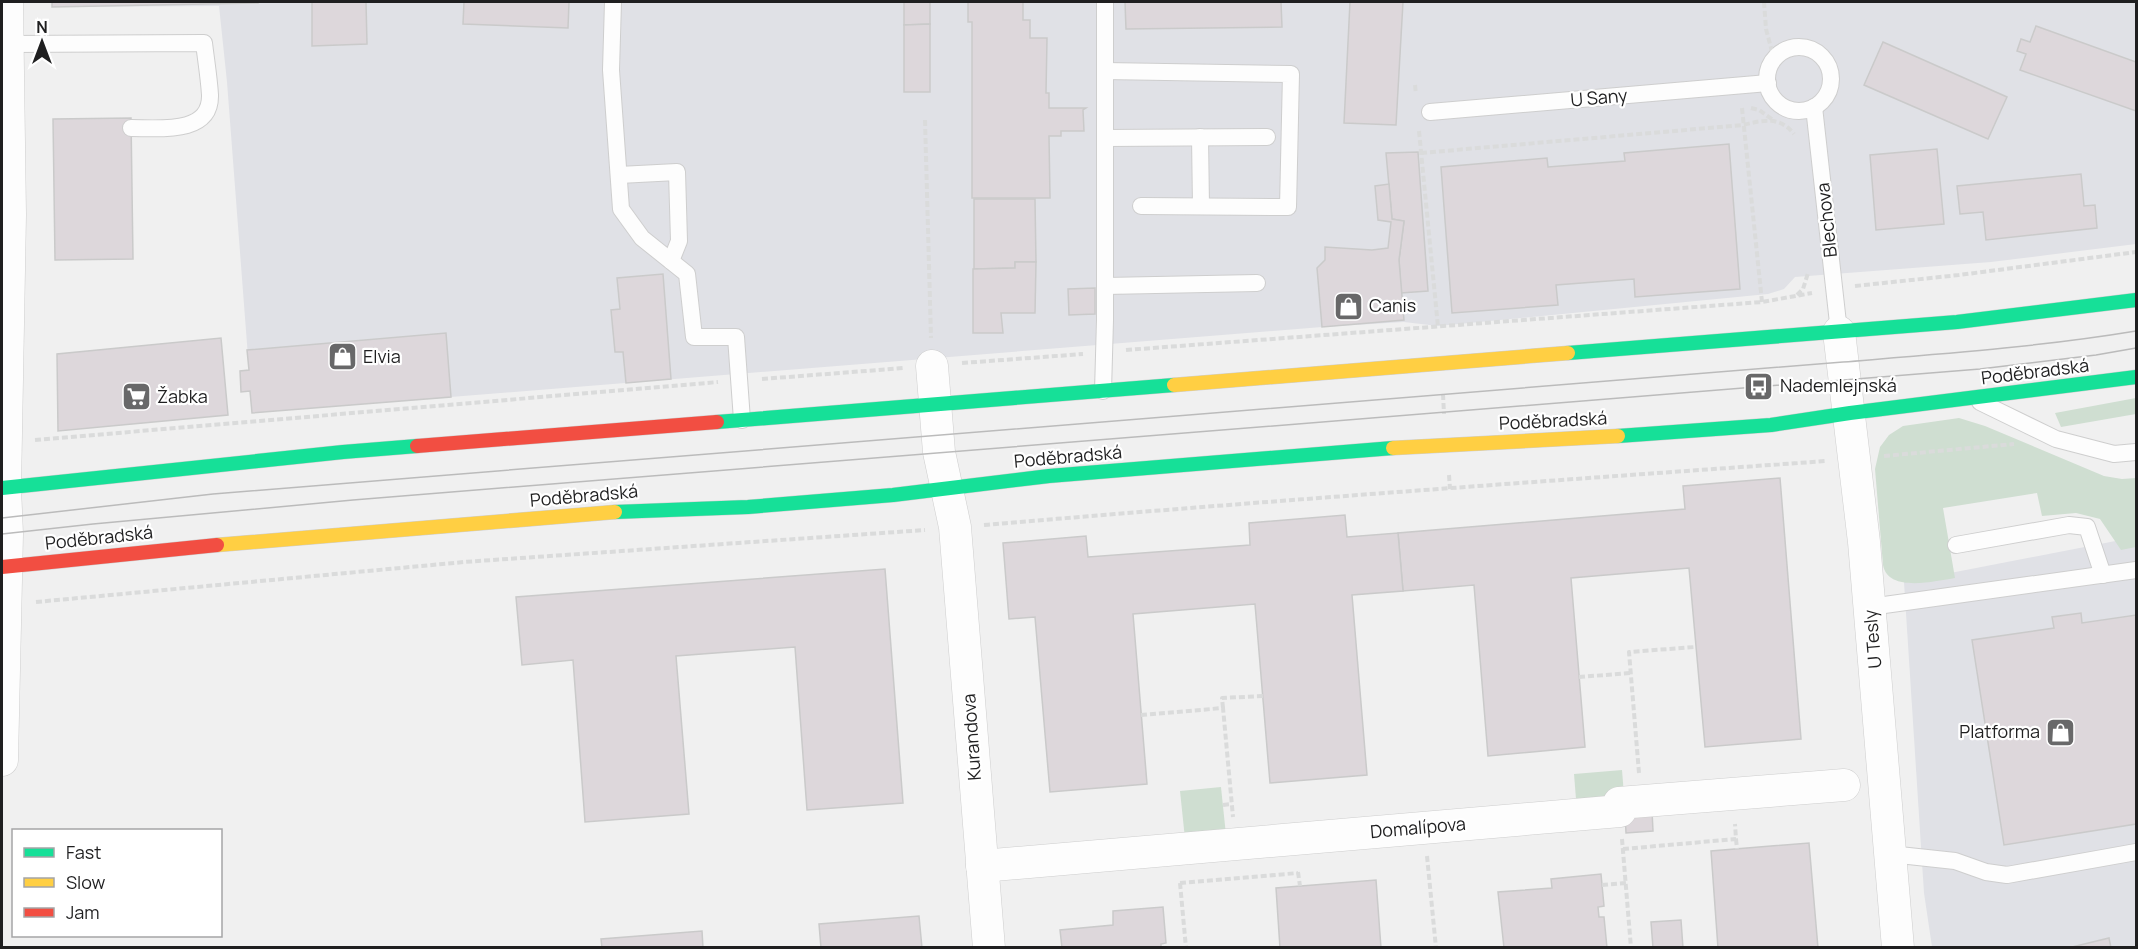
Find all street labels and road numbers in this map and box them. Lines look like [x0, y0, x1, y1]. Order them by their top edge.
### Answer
street label: U Sany [1569, 83, 1629, 111]
street label: Blechova [1810, 181, 1842, 259]
street label: Poděbradská [1980, 352, 2090, 390]
street label: Poděbradská [1498, 405, 1608, 435]
street label: Poděbradská [1013, 439, 1123, 473]
street label: Poděbradská [529, 478, 639, 512]
street label: Poděbradská [44, 519, 154, 555]
street label: U Tesly [1857, 608, 1887, 670]
street label: Kurandova [956, 693, 986, 781]
street label: Domalípova [1369, 811, 1467, 843]

